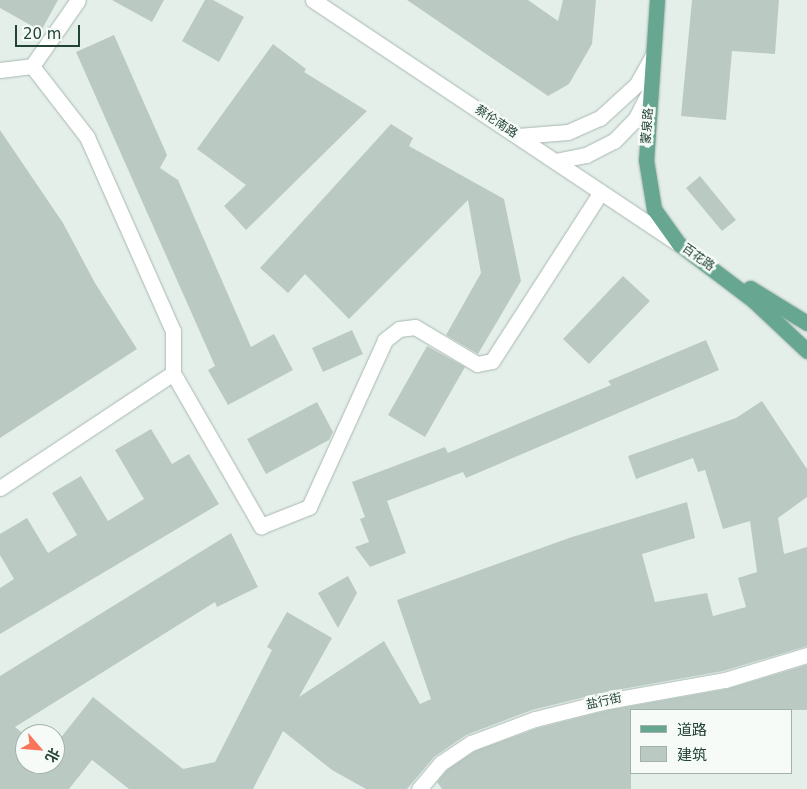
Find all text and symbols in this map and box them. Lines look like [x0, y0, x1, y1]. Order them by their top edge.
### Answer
scale bar [18, 15, 82, 47]
text: 20 m [23, 25, 61, 43]
street label: 蔡伦南路 [472, 103, 520, 141]
street label: 蒙泉路 [640, 108, 656, 144]
street label: 百花路 [679, 242, 717, 274]
street label: 盐行街 [585, 691, 623, 713]
legend [630, 709, 792, 774]
text: 道路 [677, 721, 707, 739]
north arrow [15, 724, 65, 774]
text: 北 [42, 745, 63, 765]
text: 建筑 [677, 746, 707, 764]

